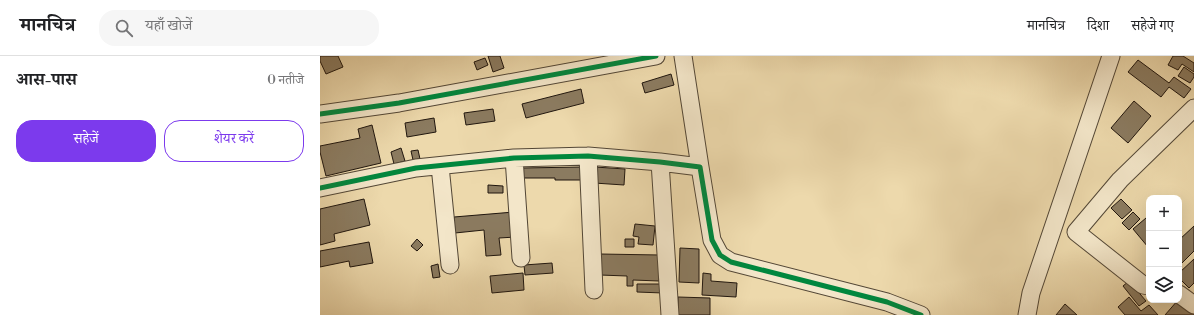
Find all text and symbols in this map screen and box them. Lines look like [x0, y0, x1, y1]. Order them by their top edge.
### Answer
search box [99, 10, 379, 46]
text: मानचित्र [20, 13, 75, 37]
text: यहाँ खोजें [145, 16, 192, 35]
icon: search [113, 17, 135, 39]
text: मानचित्र [1027, 17, 1065, 35]
text: दिशा [1087, 17, 1109, 35]
text: सहेजे गए [1131, 17, 1174, 35]
text: आस-पास [16, 69, 77, 91]
text: 0 नतीजे [267, 72, 304, 88]
button: सहेजें [16, 120, 156, 162]
button: शेयर करें [164, 120, 304, 162]
map controls [1146, 195, 1182, 303]
button: + [1146, 195, 1182, 231]
button: − [1146, 231, 1182, 267]
button: layers [1146, 267, 1182, 303]

